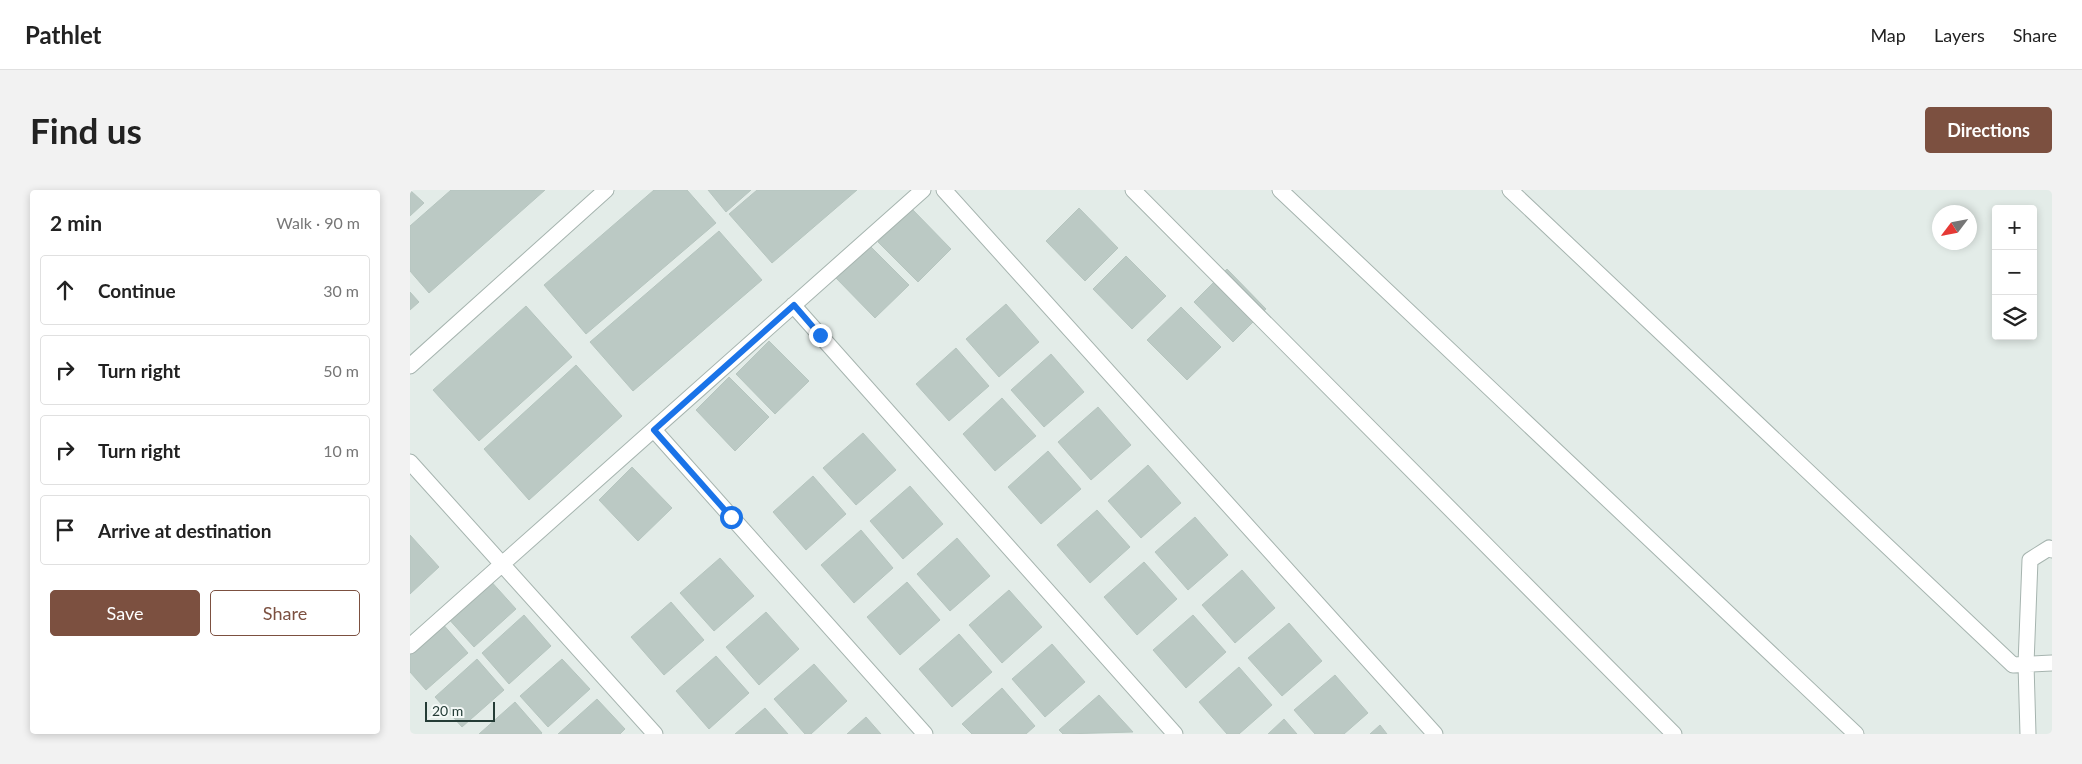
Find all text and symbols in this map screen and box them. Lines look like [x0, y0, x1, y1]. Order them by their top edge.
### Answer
text: Pathlet [25, 20, 102, 49]
text: Map [1870, 24, 1906, 46]
text: Layers [1934, 24, 1985, 46]
text: Share [2013, 24, 2057, 46]
button: Directions [1925, 107, 2052, 153]
text: Find us [30, 109, 142, 151]
north arrow [1932, 205, 1977, 250]
map controls [1992, 205, 2037, 340]
button: + [1992, 205, 2037, 250]
text: 2 min [50, 210, 102, 235]
text: Walk · 90 m [276, 213, 360, 232]
button: − [1992, 250, 2037, 295]
icon: ahead [51, 276, 79, 304]
text: Continue [98, 279, 176, 302]
text: 30 m [323, 281, 359, 300]
button: layers [1992, 295, 2037, 340]
route end [809, 324, 832, 347]
icon: right [51, 356, 79, 384]
text: Turn right [98, 359, 180, 382]
text: 50 m [323, 361, 359, 380]
icon: right [51, 436, 79, 464]
text: Turn right [98, 439, 180, 462]
text: 10 m [323, 441, 359, 460]
route start [720, 506, 743, 529]
icon: arrive [51, 516, 79, 544]
text: Arrive at destination [98, 519, 271, 542]
button: Save [50, 590, 200, 636]
button: Share [210, 590, 360, 636]
scale bar [425, 699, 495, 722]
text: 20 m [432, 702, 463, 719]

